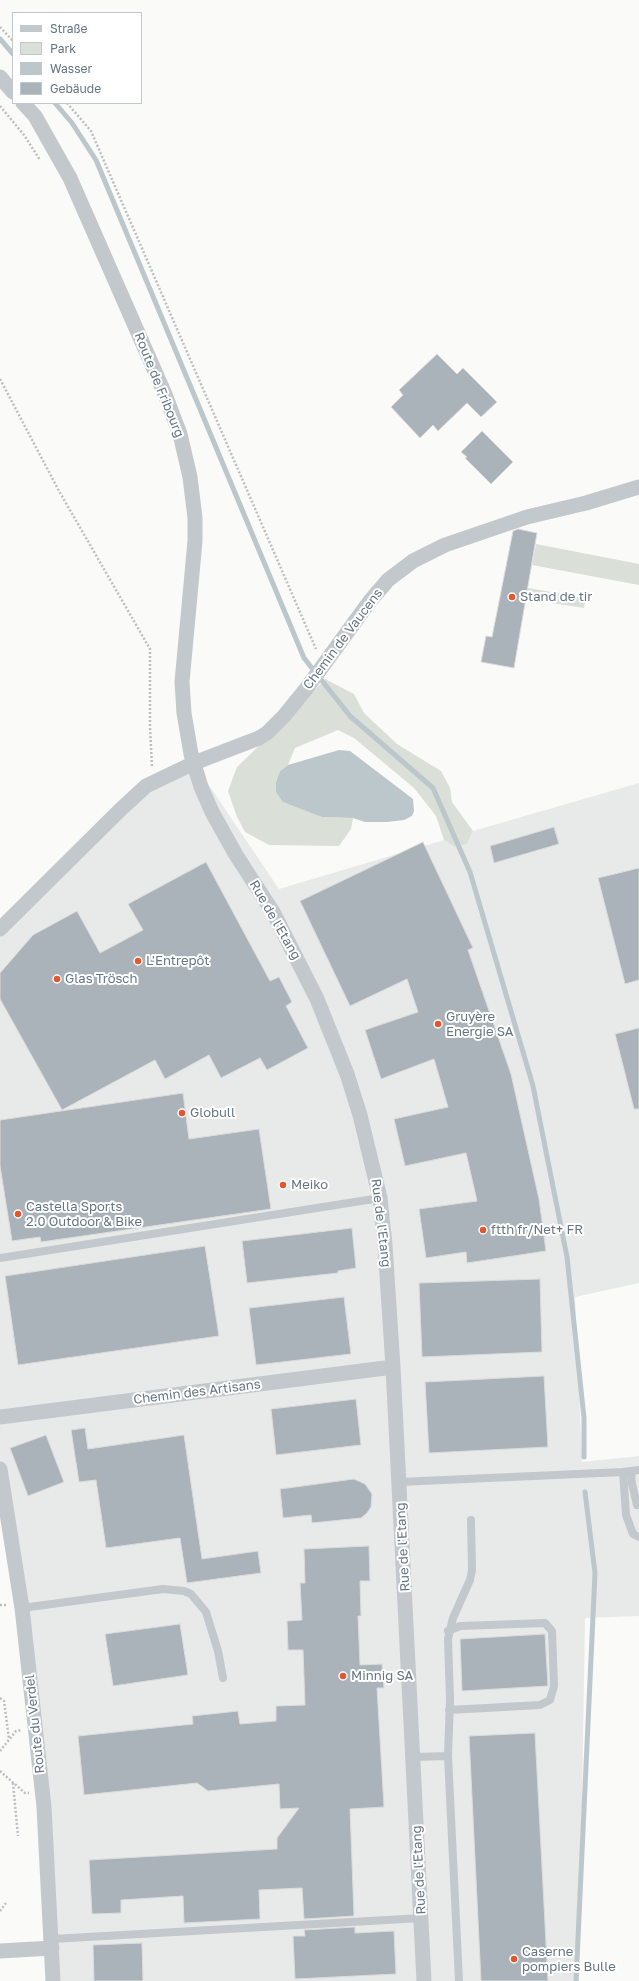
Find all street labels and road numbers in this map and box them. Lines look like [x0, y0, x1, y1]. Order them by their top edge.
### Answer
street label: Route de Fribourg [131, 330, 187, 440]
street label: Chemin de Vaucens [300, 586, 386, 692]
street label: Rue de l'Etang [246, 878, 304, 962]
street label: Rue de l'Etang [368, 1178, 394, 1268]
street label: Chemin des Artisans [132, 1376, 262, 1408]
street label: Rue de l'Etang [393, 1502, 413, 1592]
street label: Route du Verdel [22, 1674, 48, 1774]
street label: Rue de l'Etang [409, 1825, 429, 1915]

